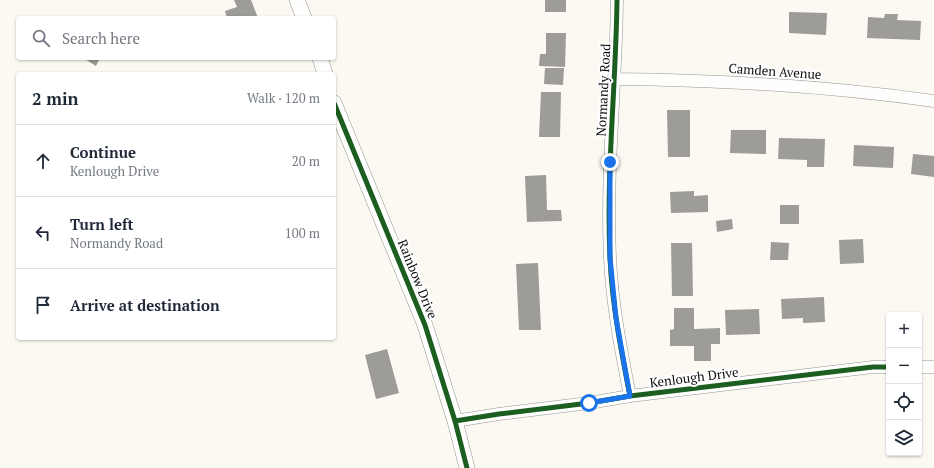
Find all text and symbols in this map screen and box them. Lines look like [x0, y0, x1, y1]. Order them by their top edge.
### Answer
search box [16, 16, 336, 60]
icon: search [30, 27, 52, 49]
text: Search here [62, 28, 140, 48]
street label: Normandy Road [592, 43, 614, 137]
street label: Camden Avenue [728, 59, 822, 83]
text: 2 min [32, 87, 79, 110]
text: Walk · 120 m [247, 89, 320, 107]
text: Continue [70, 142, 136, 162]
icon: ahead [32, 150, 54, 172]
text: 20 m [292, 152, 320, 170]
route end [601, 153, 619, 171]
text: Kenlough Drive [70, 162, 159, 180]
text: Turn left [70, 214, 134, 234]
icon: left [32, 222, 54, 244]
text: 100 m [285, 224, 320, 242]
text: Normandy Road [70, 234, 163, 252]
street label: Rainbow Drive [394, 237, 442, 321]
icon: arrive [32, 294, 54, 316]
text: Arrive at destination [70, 295, 220, 315]
map controls [886, 312, 922, 456]
button: + [886, 312, 922, 348]
button: − [886, 348, 922, 384]
street label: Kenlough Drive [649, 363, 739, 391]
button: locate [886, 384, 922, 420]
route start [580, 394, 598, 412]
button: layers [886, 420, 922, 456]

